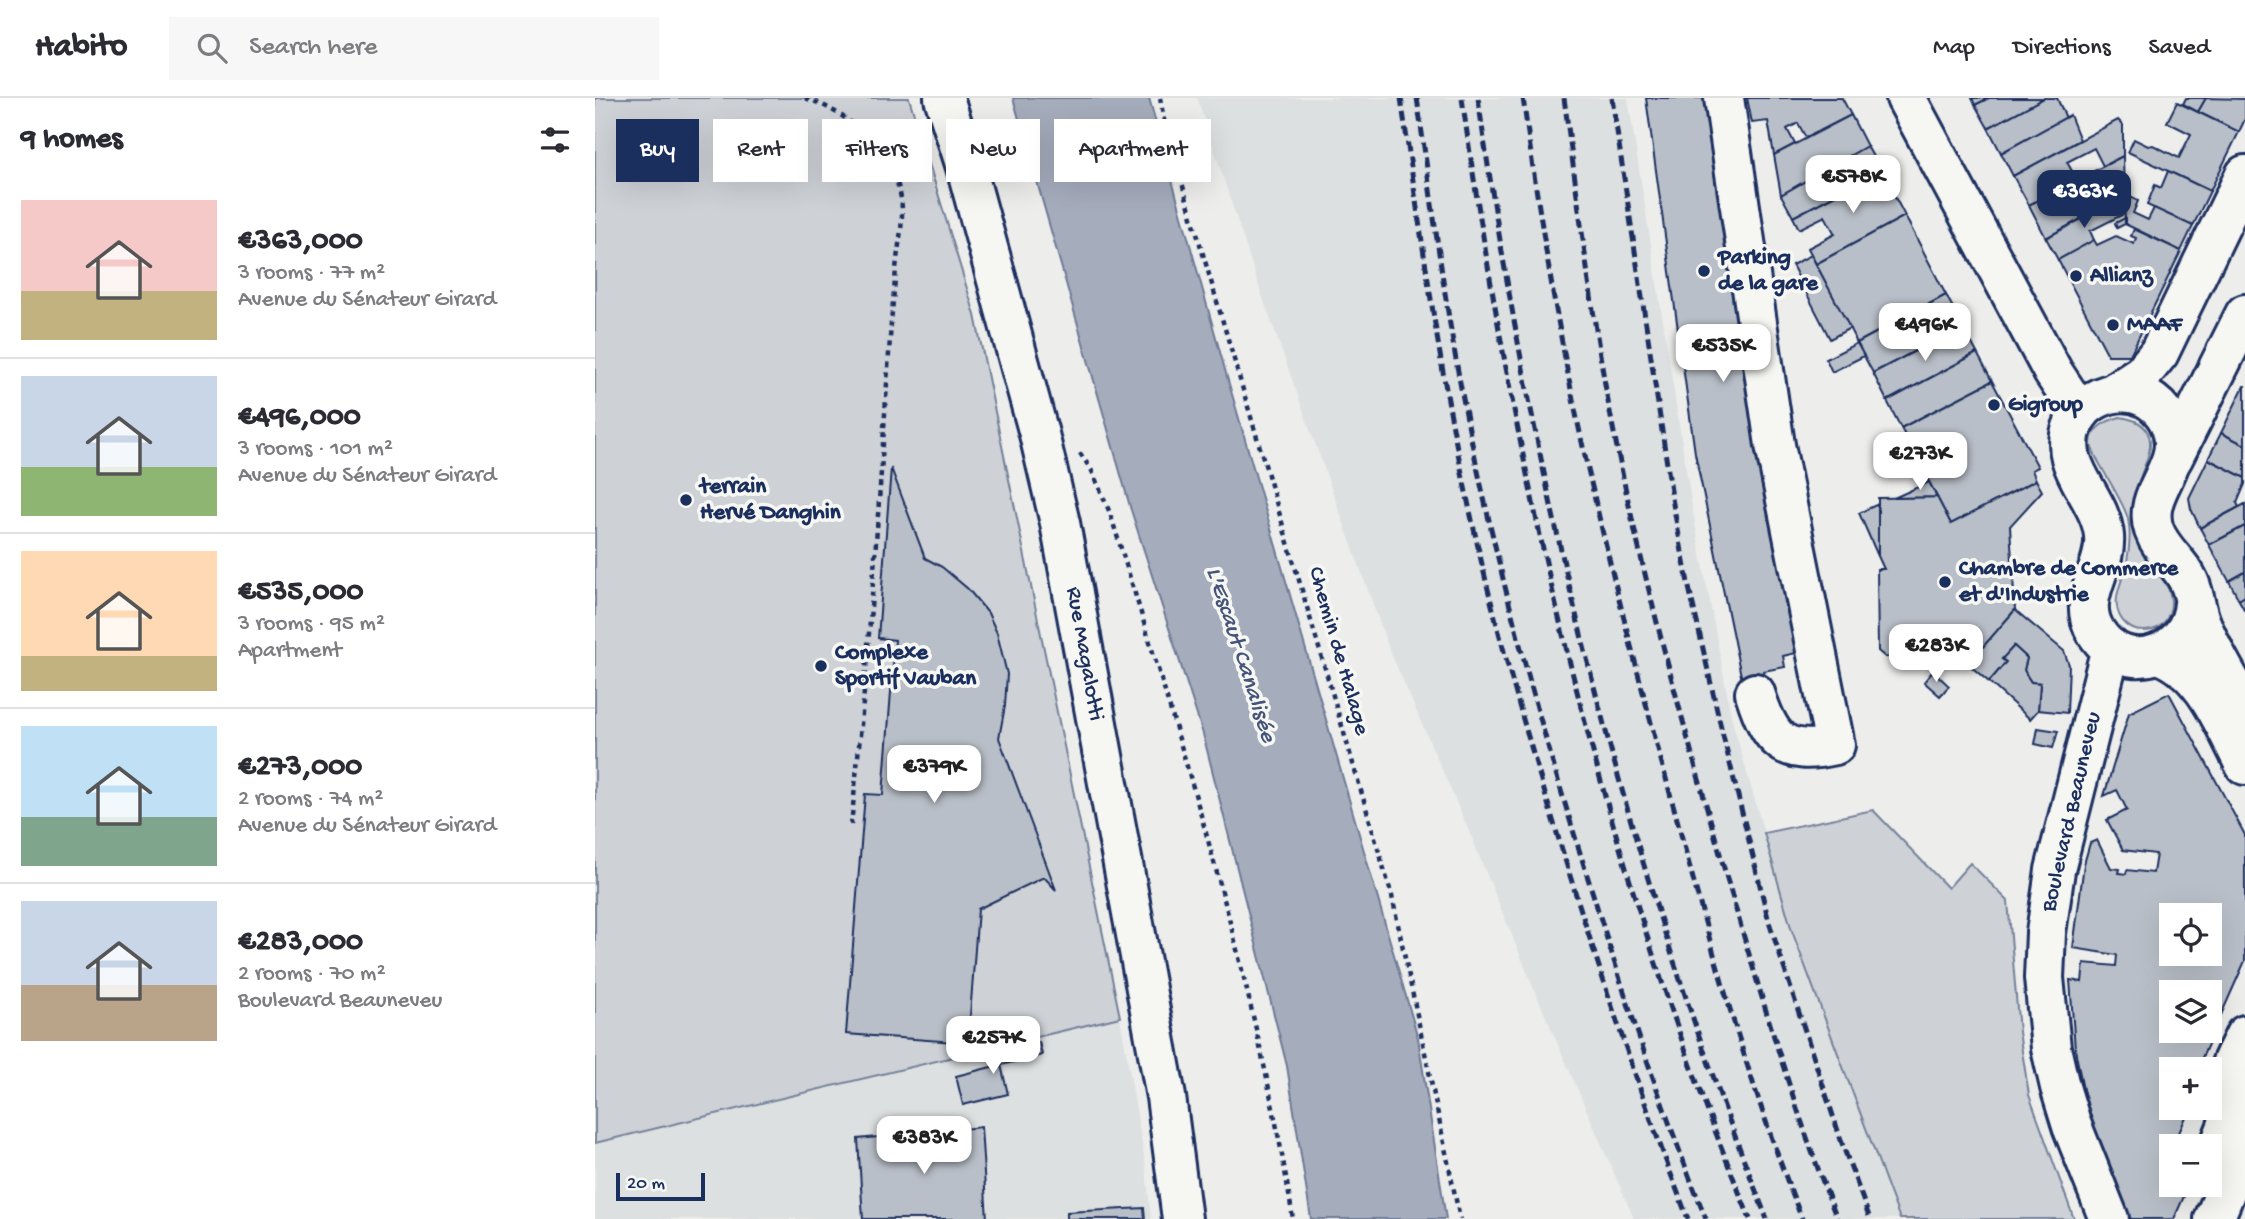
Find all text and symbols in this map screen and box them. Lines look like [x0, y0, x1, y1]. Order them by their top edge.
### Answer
search box [169, 17, 659, 80]
text: Habito [35, 29, 127, 67]
icon: search [193, 29, 231, 67]
text: Search here [249, 33, 377, 64]
text: Map [1933, 34, 1975, 63]
text: Directions [2013, 34, 2111, 63]
text: Saved [2149, 34, 2210, 63]
chip: Buy [616, 119, 699, 182]
chip: Rent [713, 119, 808, 182]
chip: Filters [822, 119, 932, 182]
chip: New [946, 119, 1040, 182]
chip: Apartment [1054, 119, 1211, 182]
icon: filters [536, 121, 574, 159]
text: 9 homes [21, 123, 123, 158]
pin: €578K [1804, 156, 1902, 215]
text: €578K [1821, 164, 1885, 191]
pin: €363K [2035, 170, 2133, 230]
text: €363K [2053, 179, 2115, 206]
text: €363,000 [238, 225, 363, 260]
icon: home [77, 228, 161, 312]
place label: Parking de la gare [1716, 245, 1819, 298]
text: 3 rooms · 77 m² [238, 260, 385, 287]
marker: Parking de la gare [1696, 263, 1712, 279]
place label: Allianz [2089, 263, 2154, 290]
marker: Allianz [2068, 268, 2084, 284]
text: Avenue du Sénateur Girard [238, 287, 496, 314]
pin: €496K [1876, 303, 1974, 363]
text: €496K [1895, 312, 1955, 339]
place label: MAAF [2127, 312, 2184, 339]
marker: MAAF [2105, 317, 2121, 333]
pin: €535K [1674, 324, 1772, 384]
text: €535K [1692, 333, 1754, 360]
place label: Gigroup [2008, 392, 2083, 419]
marker: Gigroup [1986, 397, 2002, 413]
text: €496,000 [238, 401, 361, 436]
icon: home [77, 404, 161, 488]
pin: €273K [1871, 432, 1969, 492]
text: 3 rooms · 101 m² [238, 436, 393, 463]
text: €273K [1889, 441, 1951, 468]
text: Avenue du Sénateur Girard [238, 463, 496, 490]
place label: terrain Hervé Danghin [698, 474, 842, 527]
marker: terrain Hervé Danghin [678, 492, 694, 508]
place label: Chambre de Commerce et d'Industrie [1958, 556, 2179, 609]
water label: L'Escaut Canalisée [1198, 564, 1282, 748]
street label: Chemin de Halage [1301, 564, 1375, 739]
marker: Chambre de Commerce et d'Industrie [1937, 574, 1953, 590]
text: €535,000 [238, 576, 364, 611]
icon: home [77, 579, 161, 663]
street label: Rue Magalotti [1059, 585, 1109, 723]
text: 3 rooms · 95 m² [238, 611, 385, 638]
pin: €283K [1887, 624, 1985, 684]
text: €283K [1905, 633, 1967, 660]
text: Apartment [238, 638, 342, 665]
place label: Complexe Sportif Vauban [835, 640, 977, 693]
marker: Complexe Sportif Vauban [813, 658, 829, 674]
street label: Boulevard Beauneveu [2036, 709, 2108, 915]
pin: €379K [885, 746, 983, 805]
text: €273,000 [238, 751, 362, 786]
icon: home [77, 754, 161, 838]
text: €379K [903, 754, 965, 781]
text: 2 rooms · 74 m² [238, 786, 383, 813]
text: Avenue du Sénateur Girard [238, 813, 496, 840]
map controls [2159, 903, 2222, 1197]
button: locate [2159, 903, 2222, 966]
text: €283,000 [238, 926, 363, 961]
icon: home [77, 929, 161, 1013]
text: 2 rooms · 70 m² [238, 961, 386, 988]
button: layers [2159, 980, 2222, 1043]
text: Boulevard Beauneveu [238, 988, 442, 1015]
pin: €257K [944, 1016, 1042, 1076]
text: €257K [962, 1025, 1024, 1052]
button: + [2159, 1057, 2222, 1120]
pin: €383K [875, 1116, 973, 1176]
text: €383K [893, 1125, 955, 1152]
button: − [2159, 1134, 2222, 1197]
scale bar [616, 1170, 705, 1202]
text: 20 m [627, 1173, 665, 1196]

